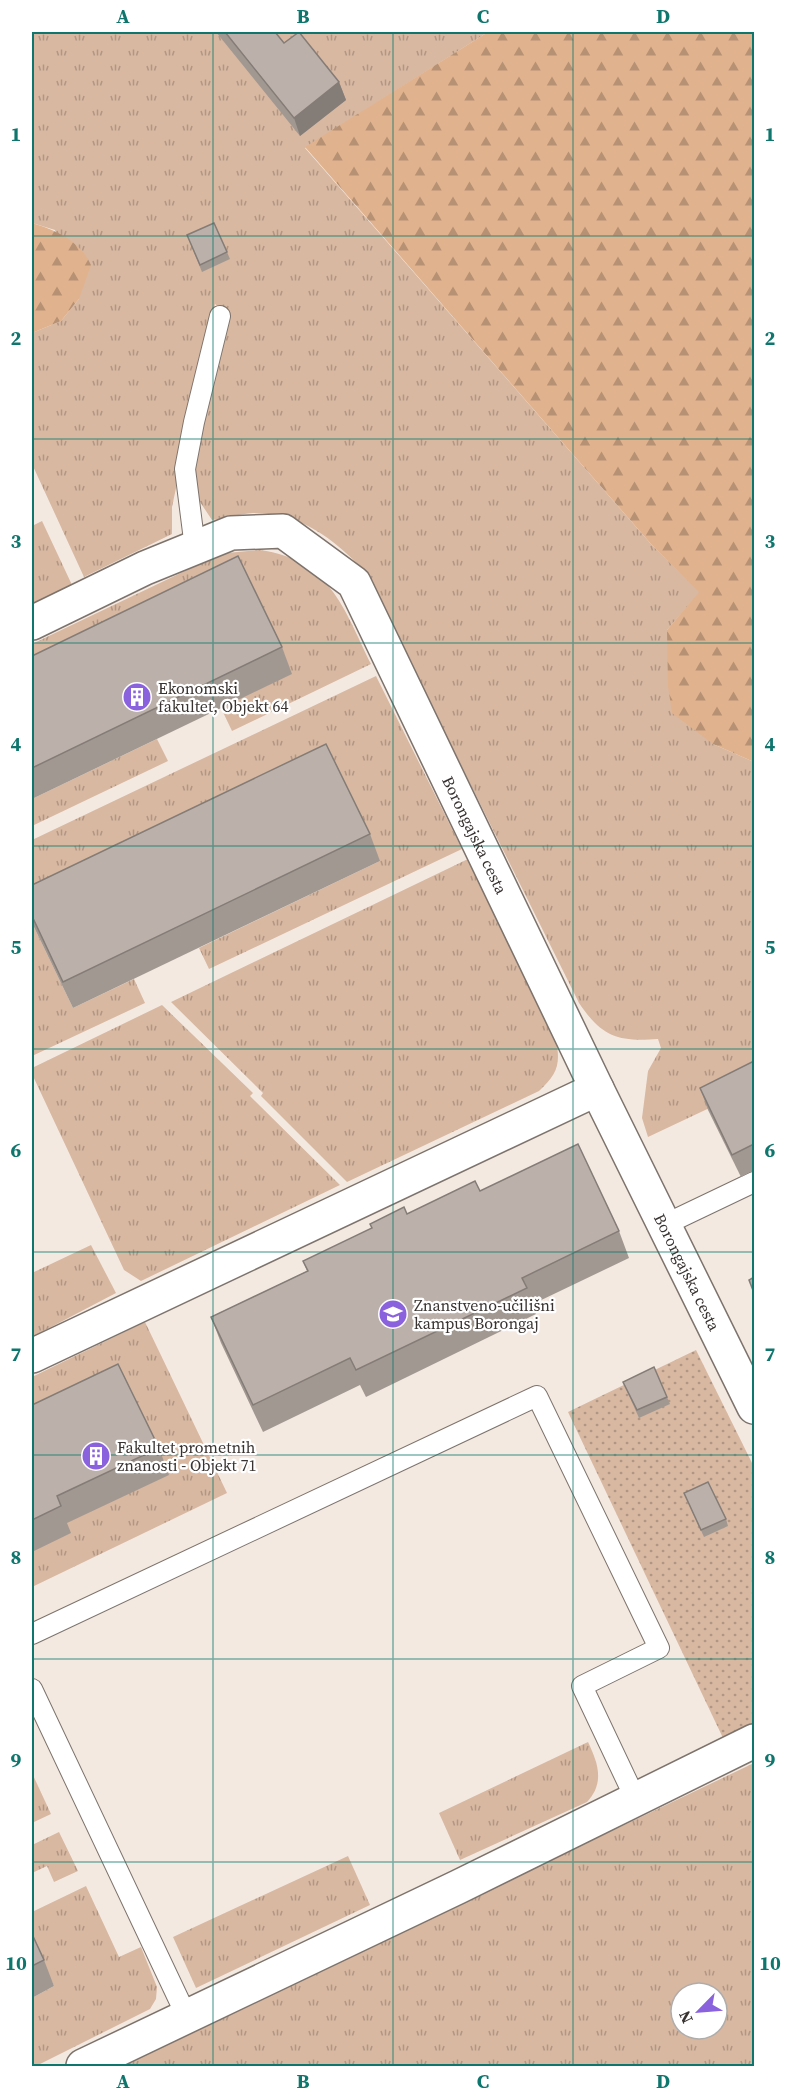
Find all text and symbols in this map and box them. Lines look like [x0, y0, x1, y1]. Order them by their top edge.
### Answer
text: A [116, 2, 130, 30]
text: B [296, 2, 310, 30]
text: C [477, 2, 489, 30]
text: D [656, 2, 670, 30]
text: 1 [11, 120, 21, 148]
text: 1 [765, 120, 775, 148]
text: 2 [11, 324, 22, 352]
text: 2 [765, 324, 776, 352]
text: 3 [11, 527, 22, 555]
text: 3 [765, 527, 776, 555]
place label: Ekonomski fakultet, Objekt 64 [158, 677, 288, 717]
building icon: Ekonomski fakultet, Objekt 64 [121, 681, 153, 713]
text: 4 [11, 730, 22, 758]
text: 4 [765, 730, 776, 758]
street label: Borongajska cesta [437, 772, 513, 898]
text: 5 [11, 933, 22, 961]
text: 5 [765, 933, 776, 961]
text: 6 [11, 1136, 22, 1164]
text: 6 [765, 1136, 776, 1164]
street label: Borongajska cesta [649, 1210, 726, 1335]
place label: Znanstveno-učilišni kampus Borongaj [414, 1294, 555, 1334]
school or university icon: Znanstveno-učilišni kampus Borongaj [377, 1298, 409, 1330]
text: 7 [11, 1340, 22, 1368]
text: 7 [765, 1340, 776, 1368]
place label: Fakultet prometnih znanosti - Objekt 71 [117, 1436, 257, 1476]
building icon: Fakultet prometnih znanosti - Objekt 71 [80, 1440, 112, 1472]
text: 8 [11, 1543, 21, 1571]
text: 8 [765, 1543, 775, 1571]
text: 9 [11, 1746, 22, 1774]
text: 9 [765, 1746, 776, 1774]
text: 10 [5, 1949, 27, 1977]
text: 10 [759, 1949, 781, 1977]
north arrow [669, 1981, 729, 2041]
text: N [673, 2007, 698, 2027]
text: A [116, 2067, 130, 2095]
text: B [296, 2067, 310, 2095]
text: C [477, 2067, 489, 2095]
text: D [656, 2067, 670, 2095]

